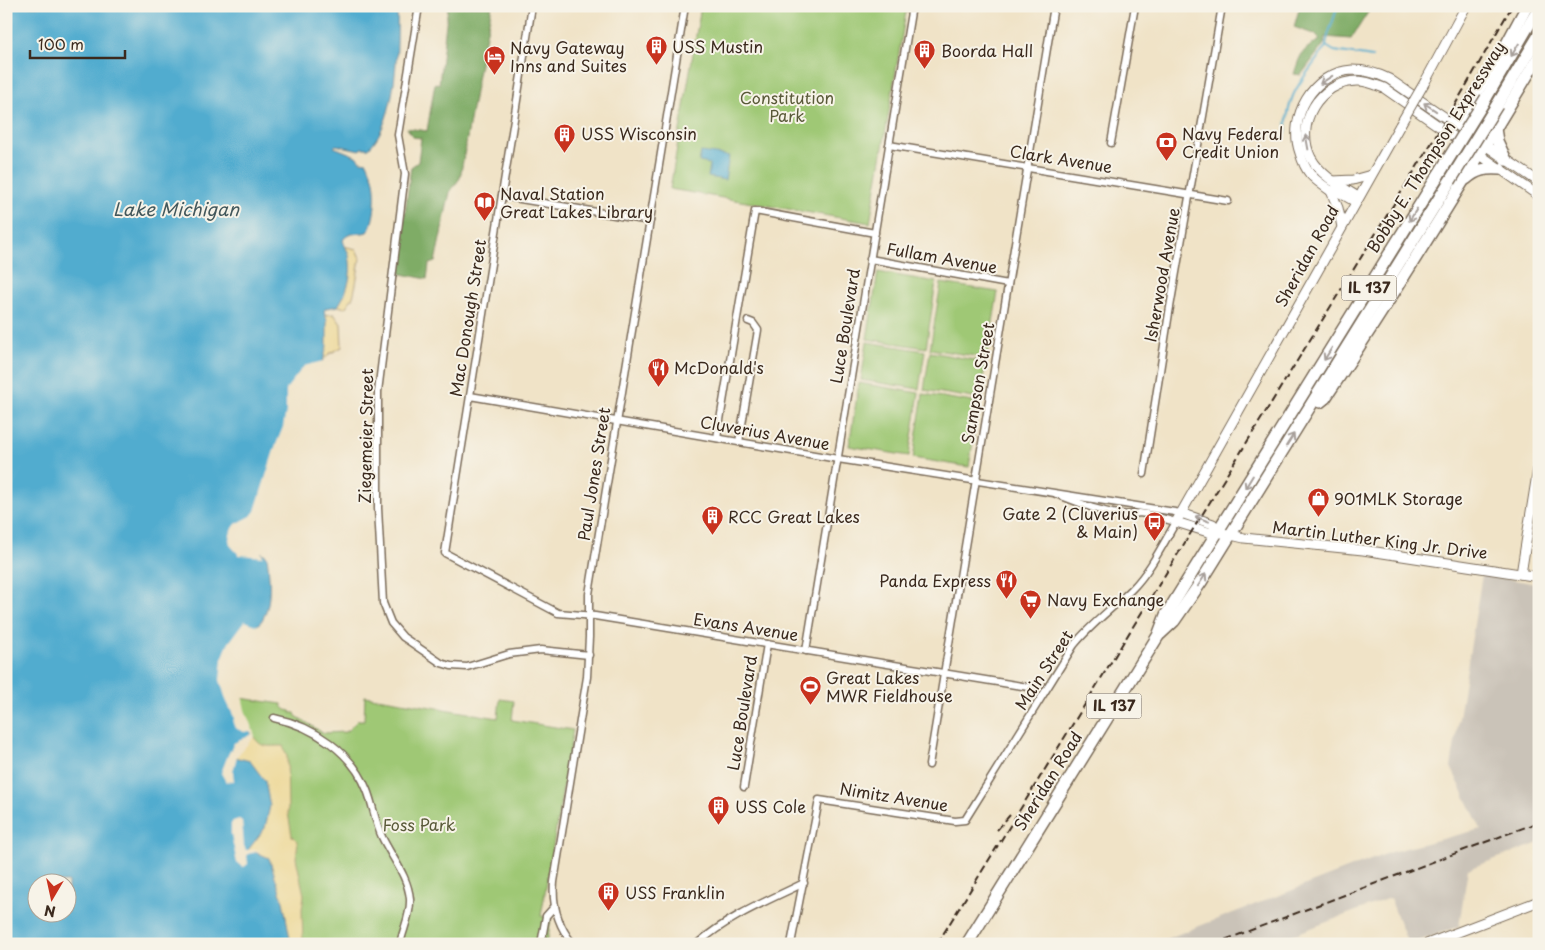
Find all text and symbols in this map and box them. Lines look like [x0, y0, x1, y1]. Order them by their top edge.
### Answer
scale bar [30, 28, 125, 60]
text: 100 m [38, 32, 84, 55]
place label: USS Mustin [672, 34, 763, 58]
place label: Navy Gateway Inns and Suites [510, 35, 627, 77]
building icon: USS Mustin [644, 35, 668, 66]
street label: Bobby E. Thompson Expressway [1360, 36, 1510, 257]
place label: Boorda Hall [941, 38, 1033, 62]
building icon: Boorda Hall [913, 39, 937, 70]
one-way arrow [1509, 43, 1519, 57]
hotel icon: Navy Gateway Inns and Suites [482, 45, 506, 76]
one-way arrow [1320, 75, 1334, 85]
park label: Constitution Park [740, 85, 834, 127]
one-way arrow [1424, 101, 1438, 111]
place label: USS Wisconsin [581, 121, 697, 145]
place label: Navy Federal Credit Union [1182, 121, 1283, 163]
building icon: USS Wisconsin [553, 122, 577, 153]
bank icon: Navy Federal Credit Union [1154, 131, 1178, 162]
one-way arrow [1302, 134, 1312, 150]
street label: Clark Avenue [1008, 138, 1114, 178]
place label: Naval Station Great Lakes Library [500, 181, 653, 223]
library icon: Naval Station Great Lakes Library [472, 191, 496, 222]
water label: Lake Michigan [113, 195, 240, 222]
street label: Sheridan Road [1268, 200, 1344, 311]
street label: Isherwood Avenue [1137, 205, 1185, 344]
one-way arrow [1408, 208, 1418, 222]
street label: Fullam Avenue [885, 235, 1000, 279]
street label: Mac Donough Street [443, 237, 491, 398]
street label: Luce Boulevard [823, 266, 865, 385]
road number: IL 137 [1342, 276, 1396, 300]
street label: Sampson Street [955, 320, 1000, 445]
one-way arrow [1323, 346, 1333, 360]
place label: McDonald's [674, 355, 764, 379]
restaurant icon: McDonald's [646, 356, 670, 387]
street label: Ziegemeier Street [352, 368, 378, 504]
street label: Paul Jones Street [571, 405, 615, 542]
street label: Cluverius Avenue [698, 409, 832, 455]
one-way arrow [1285, 434, 1295, 448]
one-way arrow [1243, 475, 1253, 489]
place label: 901MLK Storage [1334, 486, 1463, 510]
shop icon: 901MLK Storage [1306, 487, 1330, 518]
place label: Gate 2 (Cluverius & Main) [1002, 501, 1138, 543]
place label: RCC Great Lakes [728, 504, 860, 528]
building icon: RCC Great Lakes [700, 505, 724, 536]
bus stop icon: Gate 2 (Cluverius & Main) [1142, 511, 1166, 542]
one-way arrow [1194, 514, 1210, 523]
street label: Martin Luther King Jr. Drive [1271, 514, 1489, 564]
place label: Panda Express [879, 568, 991, 592]
restaurant icon: Panda Express [995, 569, 1019, 600]
one-way arrow [1197, 574, 1207, 588]
place label: Navy Exchange [1047, 587, 1165, 611]
supermarket icon: Navy Exchange [1019, 588, 1043, 619]
street label: Evans Avenue [692, 606, 801, 646]
street label: Main Street [1008, 624, 1078, 714]
street label: Luce Boulevard [720, 653, 762, 772]
place label: Great Lakes MWR Fieldhouse [826, 665, 953, 707]
sports icon: Great Lakes MWR Fieldhouse [798, 675, 822, 706]
road number: IL 137 [1086, 694, 1142, 718]
street label: Sheridan Road [1007, 726, 1087, 835]
street label: Nimitz Avenue [838, 776, 950, 816]
place label: USS Cole [735, 794, 806, 818]
building icon: USS Cole [707, 795, 731, 826]
park label: Foss Park [382, 812, 456, 836]
north arrow [28, 872, 78, 922]
place label: USS Franklin [625, 880, 725, 904]
building icon: USS Franklin [597, 881, 621, 912]
text: N [43, 900, 57, 923]

